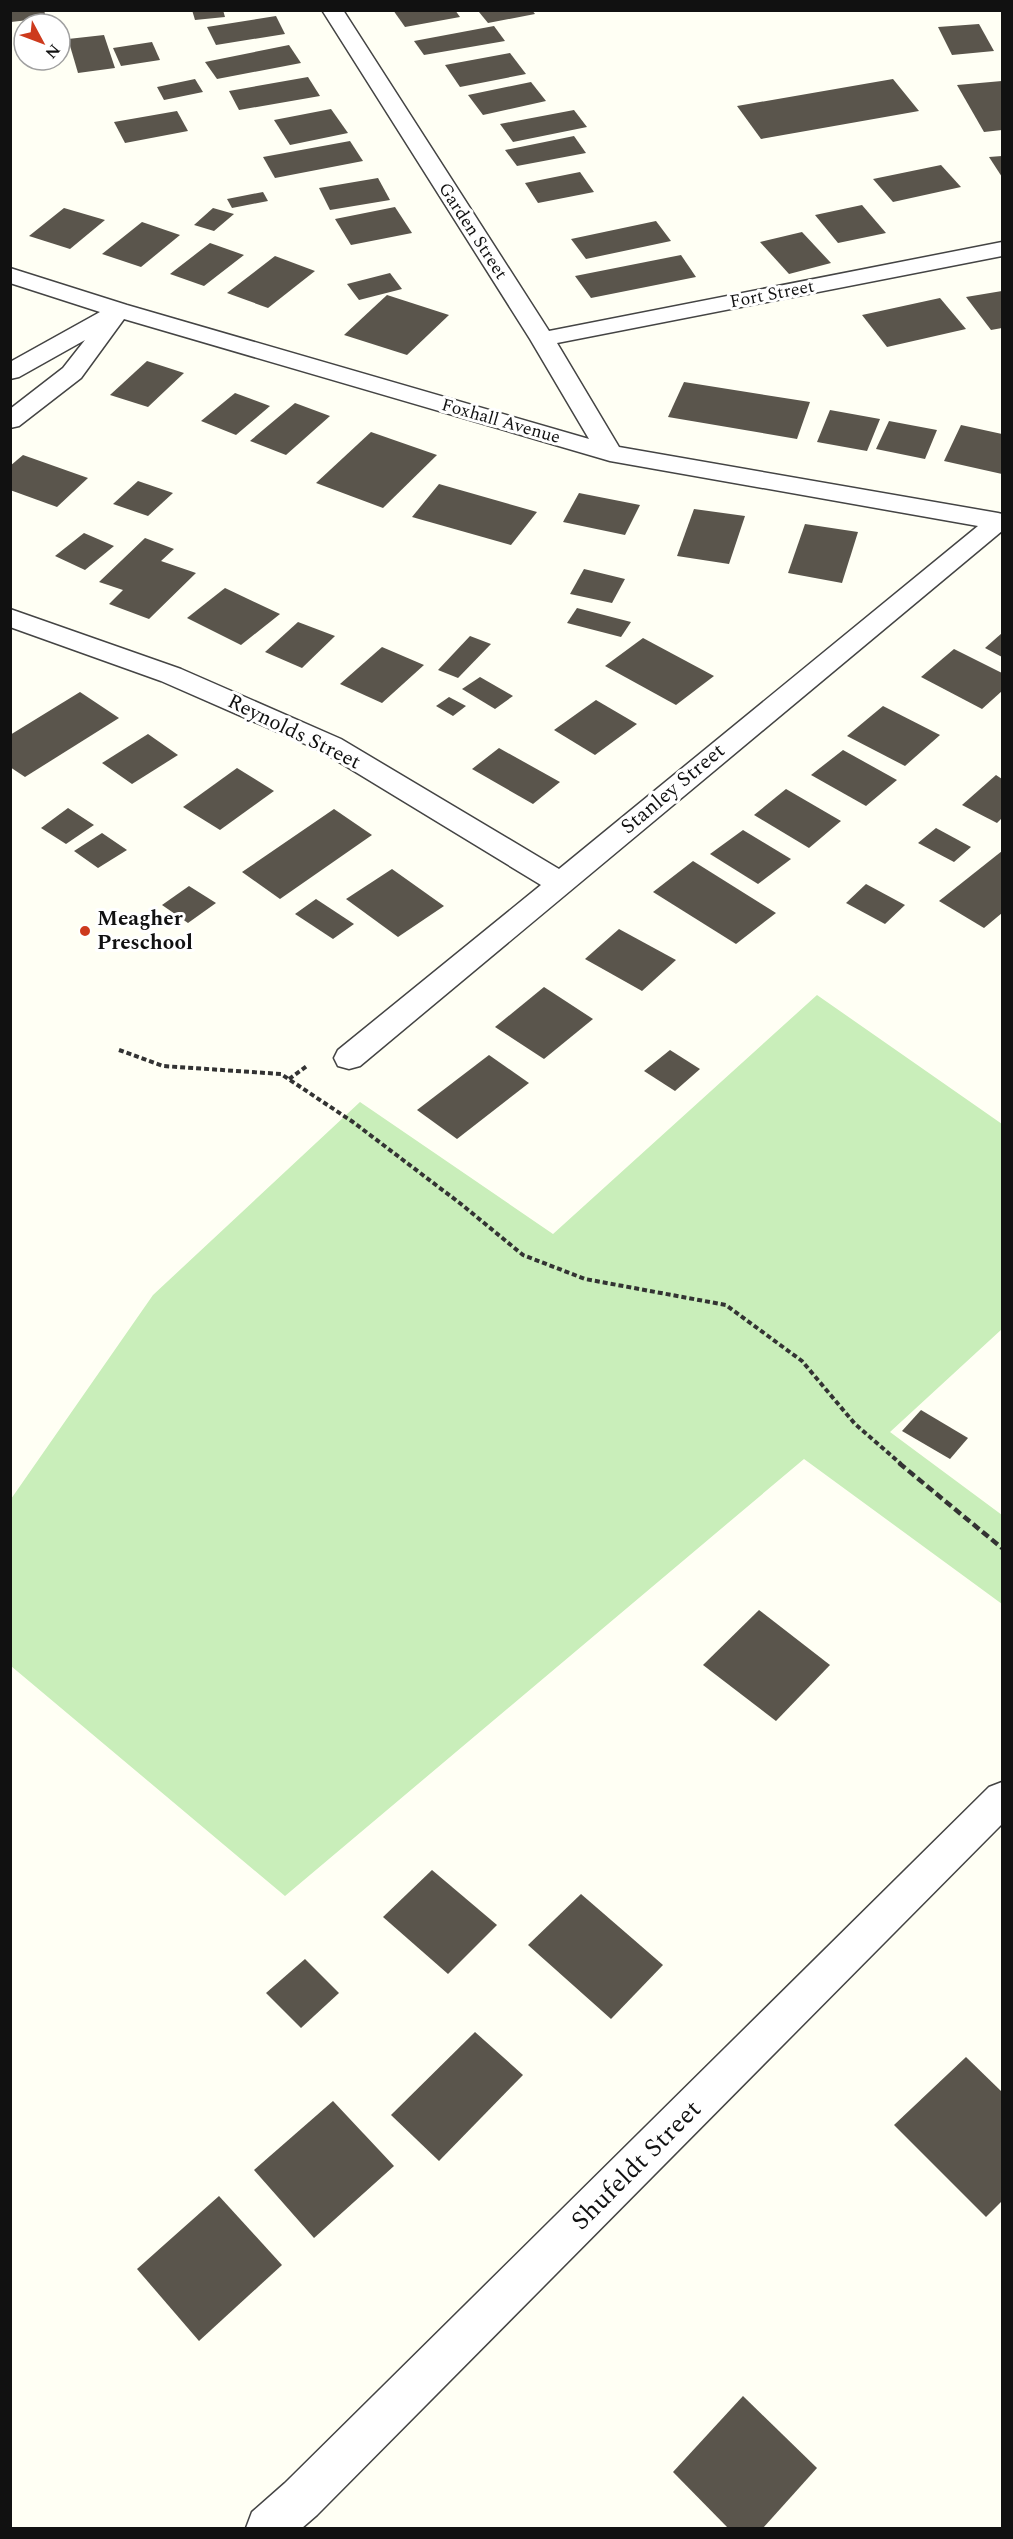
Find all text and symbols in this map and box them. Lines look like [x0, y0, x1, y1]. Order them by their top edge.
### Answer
north arrow [12, 12, 72, 72]
text: N [39, 38, 66, 64]
street label: Garden Street [432, 177, 514, 285]
street label: Fort Street [727, 273, 817, 315]
street label: Foxhall Avenue [438, 391, 564, 451]
street label: Reynolds Street [222, 686, 366, 778]
street label: Stanley Street [614, 736, 732, 842]
place label: Meagher Preschool [97, 903, 193, 959]
marker: Meagher Preschool [78, 924, 92, 938]
street label: Shufeldt Street [561, 2090, 711, 2240]

